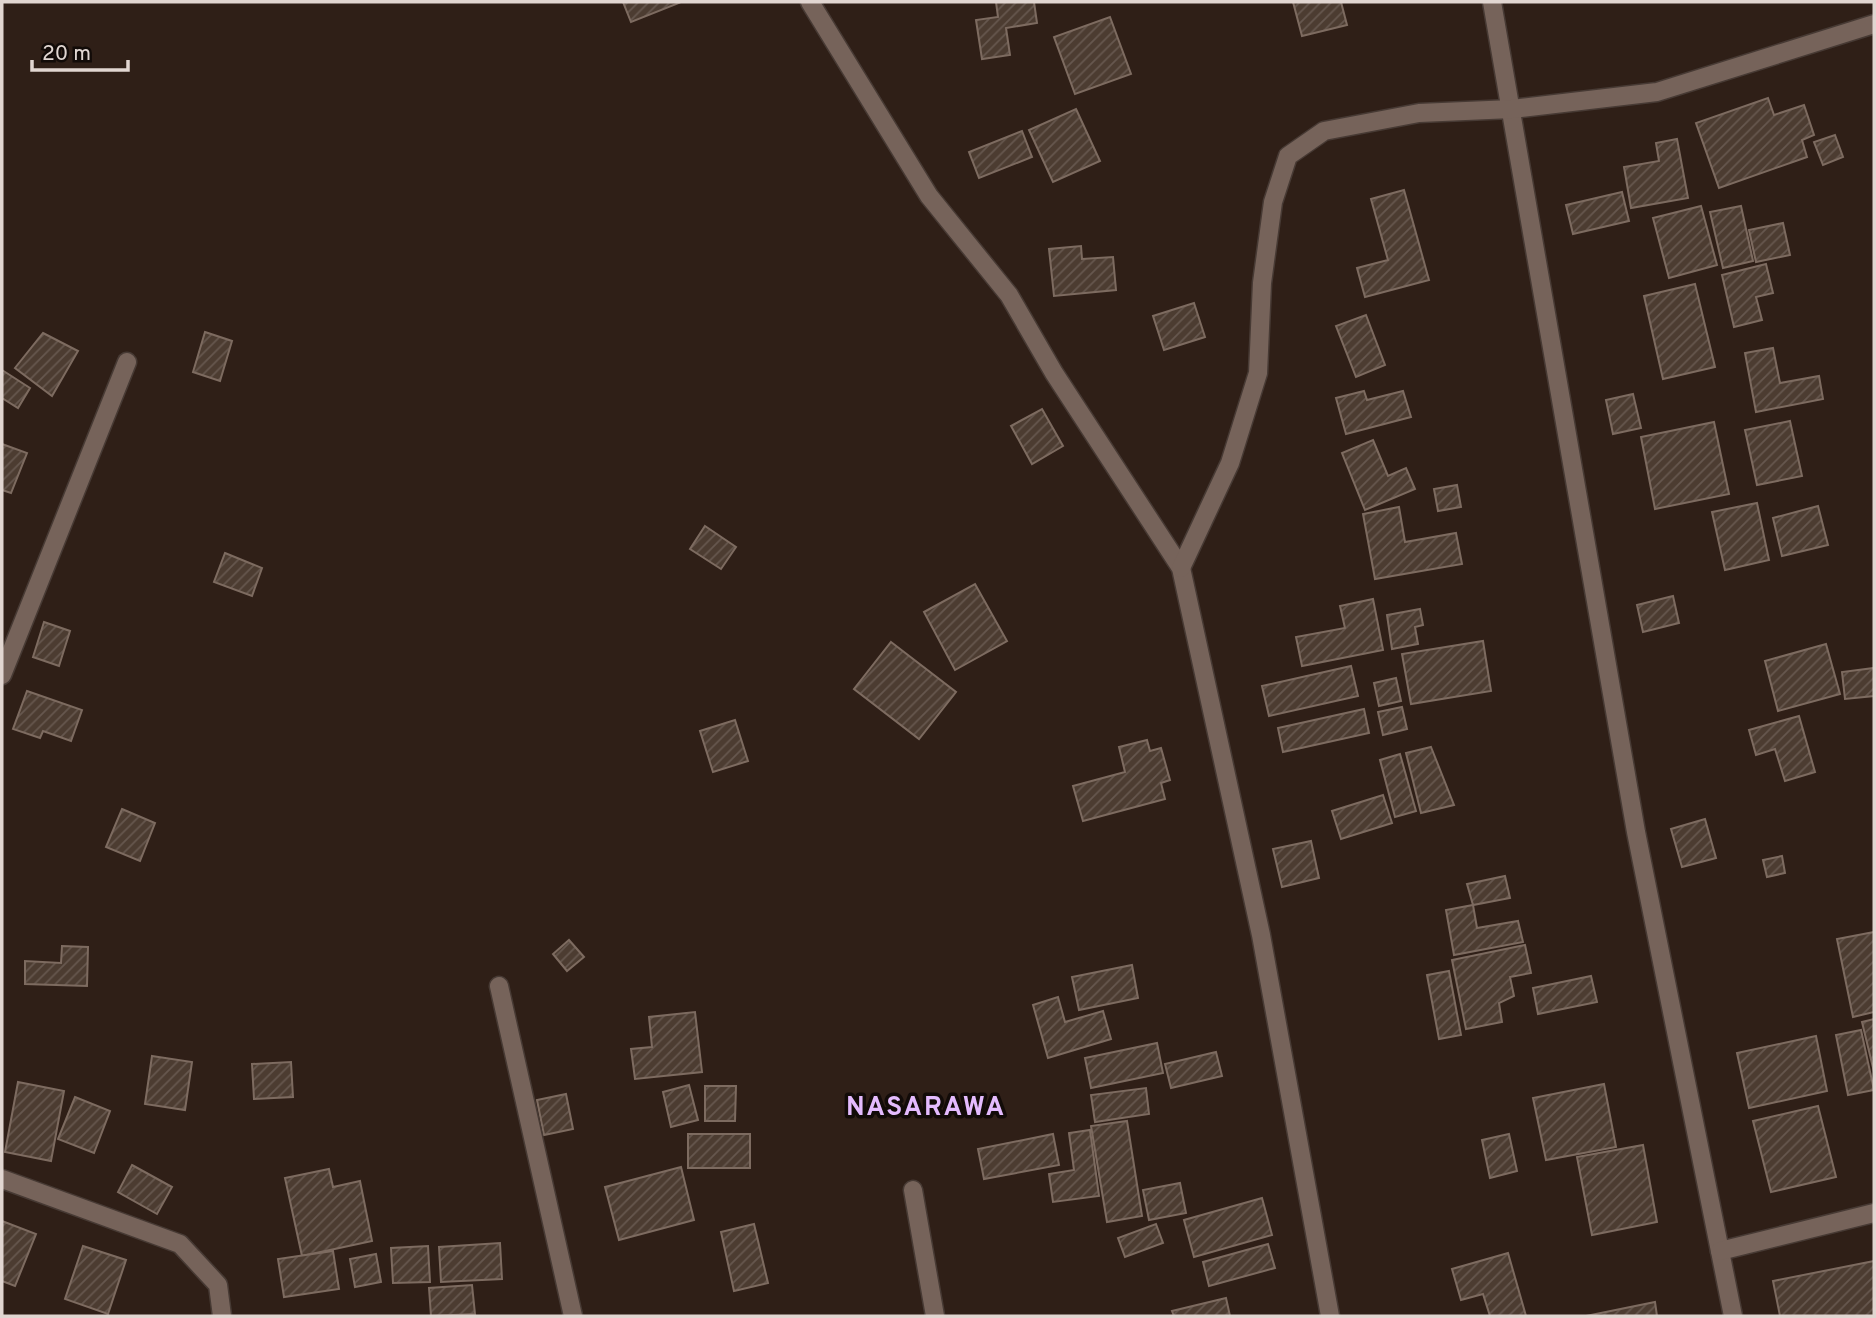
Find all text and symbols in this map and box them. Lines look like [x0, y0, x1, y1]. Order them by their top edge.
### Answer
scale bar [32, 28, 128, 72]
text: 20 m [42, 41, 91, 68]
district label: NASARAWA [846, 1092, 1006, 1125]

